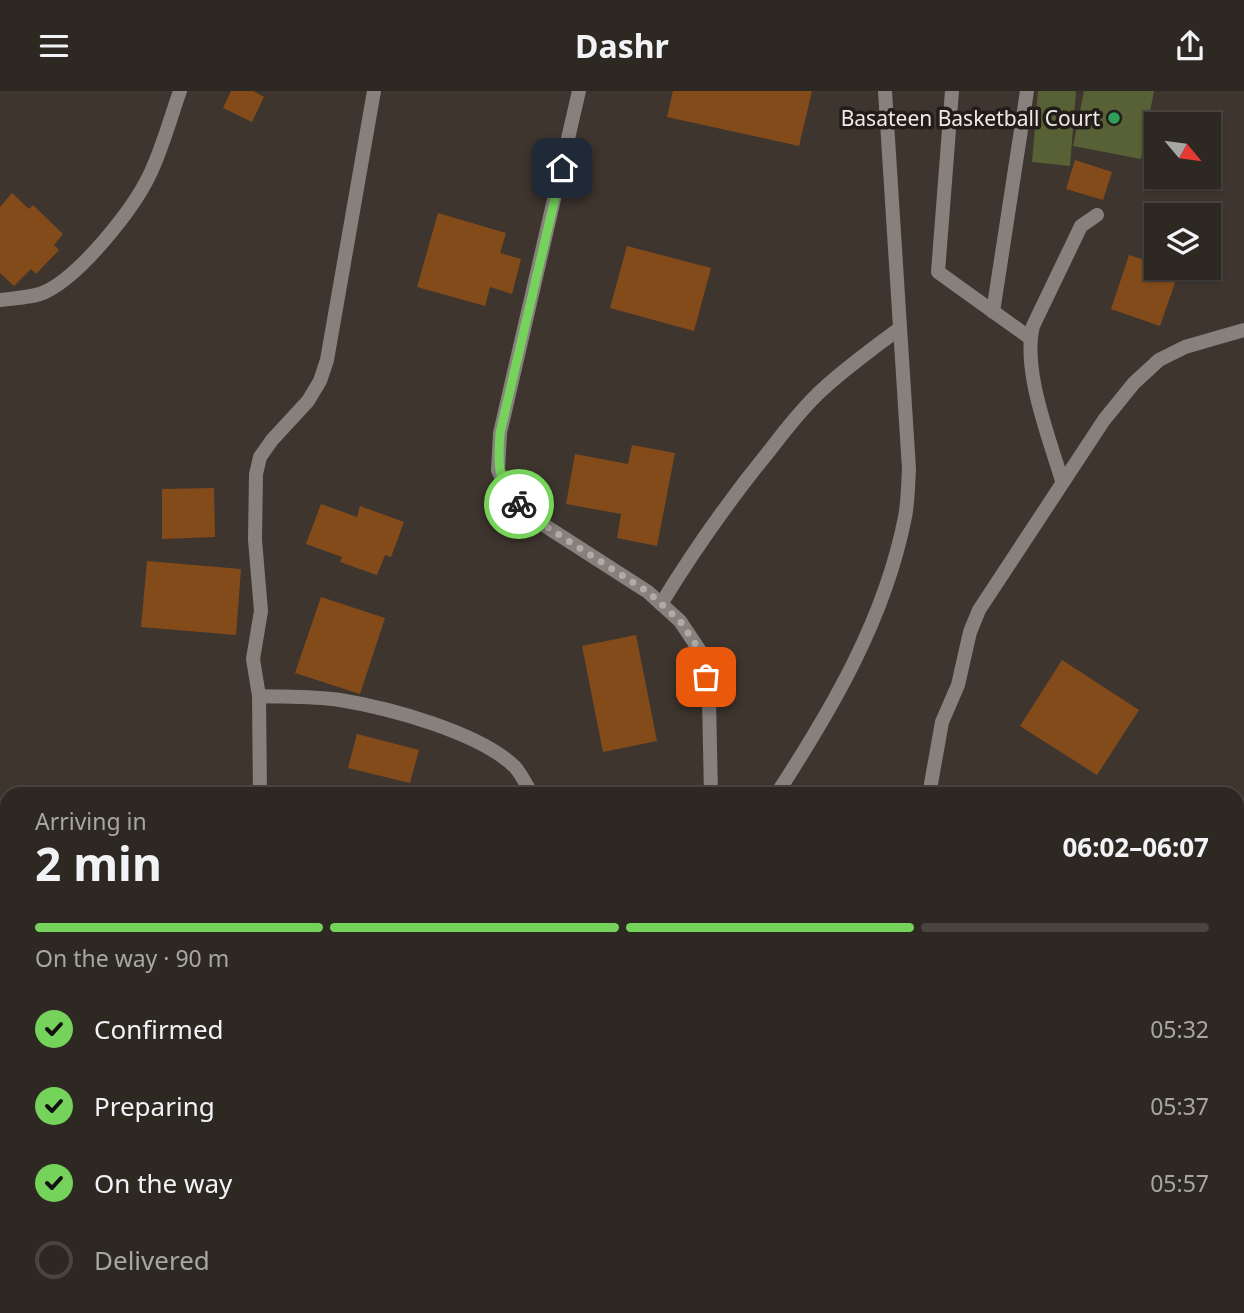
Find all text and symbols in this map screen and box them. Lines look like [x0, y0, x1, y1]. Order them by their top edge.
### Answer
text: Dashr [575, 24, 669, 67]
icon: menu [35, 27, 73, 65]
icon: share [1171, 27, 1209, 65]
place label: Basateen Basketball Court [841, 104, 1100, 132]
marker: Basateen Basketball Court [1106, 110, 1122, 126]
north arrow [1144, 112, 1222, 189]
map controls [1144, 112, 1221, 280]
pin [532, 138, 592, 198]
icon: home [543, 149, 581, 187]
button: layers [1144, 203, 1221, 280]
courier [484, 469, 554, 539]
icon: bike [500, 485, 538, 523]
pin [676, 647, 736, 707]
icon: bag [687, 658, 725, 696]
text: Arriving in [35, 805, 147, 837]
text: 06:02–06:07 [1062, 829, 1209, 865]
text: 2 min [35, 832, 162, 894]
text: On the way · 90 m [35, 942, 229, 974]
icon: check [35, 1010, 73, 1048]
text: Confirmed [94, 1011, 224, 1047]
text: 05:32 [1150, 1013, 1209, 1045]
icon: check [35, 1087, 73, 1125]
text: Preparing [94, 1088, 215, 1124]
text: 05:37 [1150, 1090, 1209, 1122]
icon: check [35, 1164, 73, 1202]
text: On the way [94, 1165, 232, 1201]
text: 05:57 [1150, 1167, 1209, 1199]
text: Delivered [94, 1242, 210, 1278]

